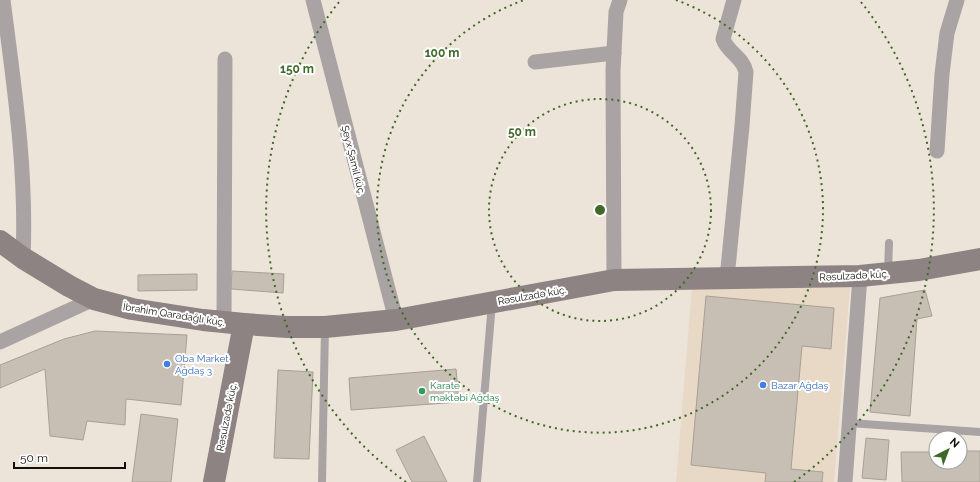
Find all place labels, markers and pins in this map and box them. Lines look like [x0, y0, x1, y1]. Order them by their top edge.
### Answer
centre of rings [593, 203, 607, 217]
place label: Oba Market Ağdaş 3 [175, 353, 229, 376]
marker: Oba Market Ağdaş 3 [162, 359, 172, 369]
place label: Karate məktəbi Ağdaş [430, 380, 500, 403]
marker: Bazar Ağdaş [758, 380, 768, 390]
place label: Bazar Ağdaş [771, 380, 828, 391]
marker: Karate məktəbi Ağdaş [417, 386, 427, 396]

